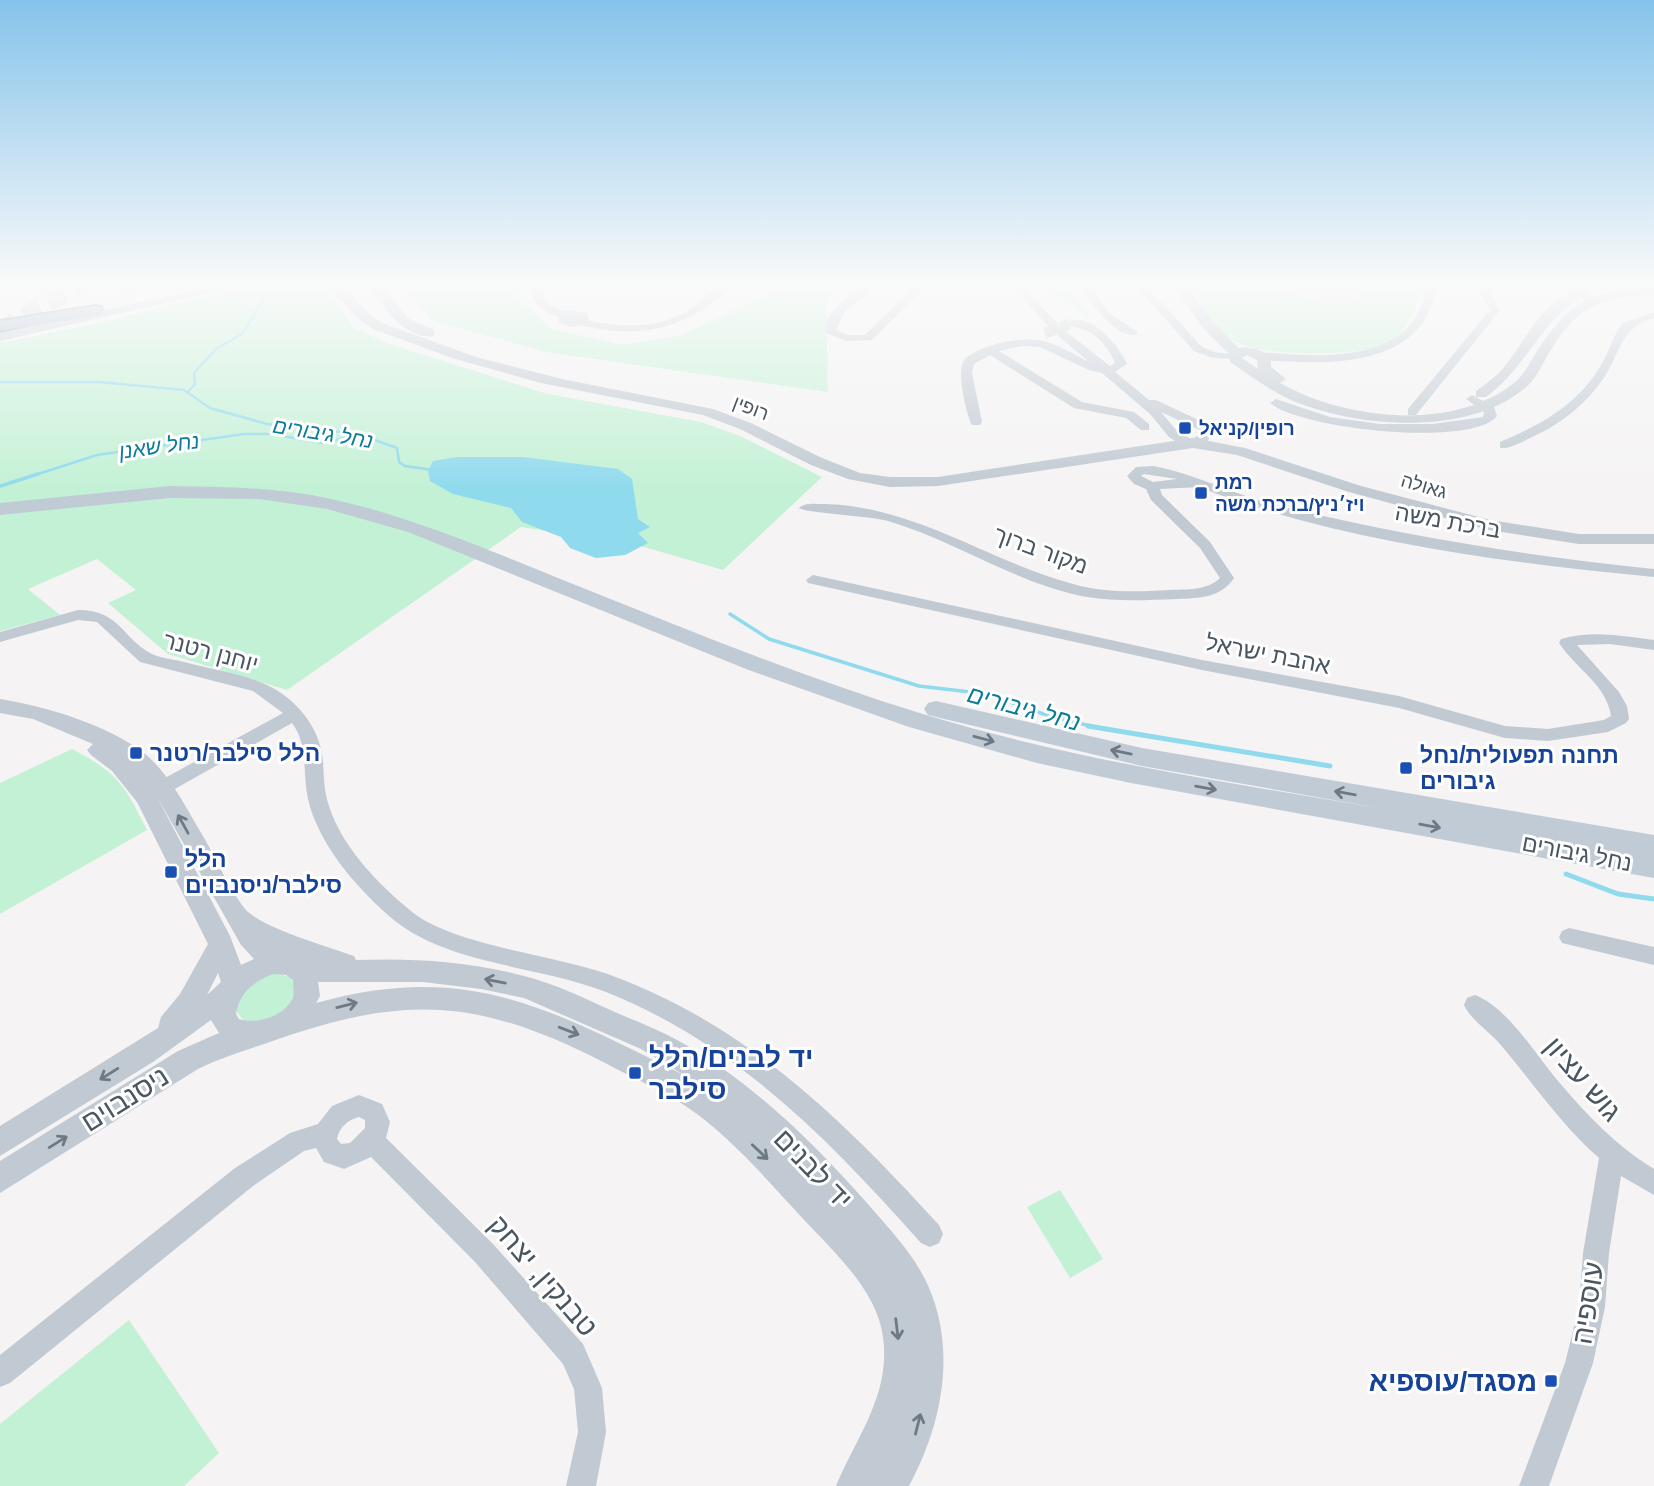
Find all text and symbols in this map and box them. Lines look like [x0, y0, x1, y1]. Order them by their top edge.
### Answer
street label: רופין [730, 392, 772, 424]
water label: נחל גיבורים [271, 414, 375, 452]
place label: רופין/קניאל [1199, 418, 1295, 439]
marker: רופין/קניאל [1177, 420, 1193, 436]
water label: נחל שאנן [116, 429, 201, 463]
street label: גאולה [1399, 469, 1449, 503]
place label: רמת ויז׳ניץ/ברכת משה [1215, 472, 1365, 515]
marker: רמת ויז׳ניץ/ברכת משה [1193, 485, 1209, 501]
street label: ברכת משה [1393, 499, 1503, 543]
street label: מקור ברוך [990, 521, 1092, 579]
street label: יוחנן רטנר [161, 627, 261, 677]
street label: אהבת ישראל [1204, 629, 1333, 679]
water label: נחל גיבורים [965, 680, 1083, 736]
one-way arrow [972, 733, 995, 746]
place label: הלל סילבר/רטנר [150, 740, 320, 766]
place label: תחנה תפעולית/נחל גיבורים [1420, 742, 1619, 794]
marker: הלל סילבר/רטנר [128, 745, 144, 761]
one-way arrow [1110, 745, 1133, 759]
marker: תחנה תפעולית/נחל גיבורים [1398, 760, 1414, 776]
one-way arrow [1194, 782, 1217, 795]
one-way arrow [1334, 786, 1357, 800]
one-way arrow [176, 815, 190, 835]
one-way arrow [1418, 820, 1441, 834]
street label: נחל גיבורים [1520, 830, 1634, 876]
place label: הלל סילבר/ניסנבוים [185, 846, 342, 898]
marker: הלל סילבר/ניסנבוים [163, 864, 179, 880]
one-way arrow [484, 974, 507, 988]
one-way arrow [336, 998, 358, 1011]
one-way arrow [558, 1026, 579, 1039]
street label: גוש עציון [1538, 1031, 1628, 1127]
place label: יד לבנים/הלל סילבר [649, 1042, 813, 1105]
street label: ניסנבוים [76, 1060, 174, 1138]
marker: יד לבנים/הלל סילבר [627, 1065, 643, 1081]
one-way arrow [99, 1068, 119, 1082]
street label: יד לבנים [768, 1123, 858, 1215]
one-way arrow [47, 1134, 67, 1148]
one-way arrow [751, 1143, 768, 1160]
street label: טבנקין, יצחק [482, 1209, 604, 1343]
street label: עוספיה [1566, 1259, 1610, 1347]
one-way arrow [891, 1317, 904, 1340]
place label: מסגד/עוספיא [1369, 1366, 1537, 1397]
marker: מסגד/עוספיא [1543, 1373, 1559, 1389]
one-way arrow [912, 1413, 925, 1436]

